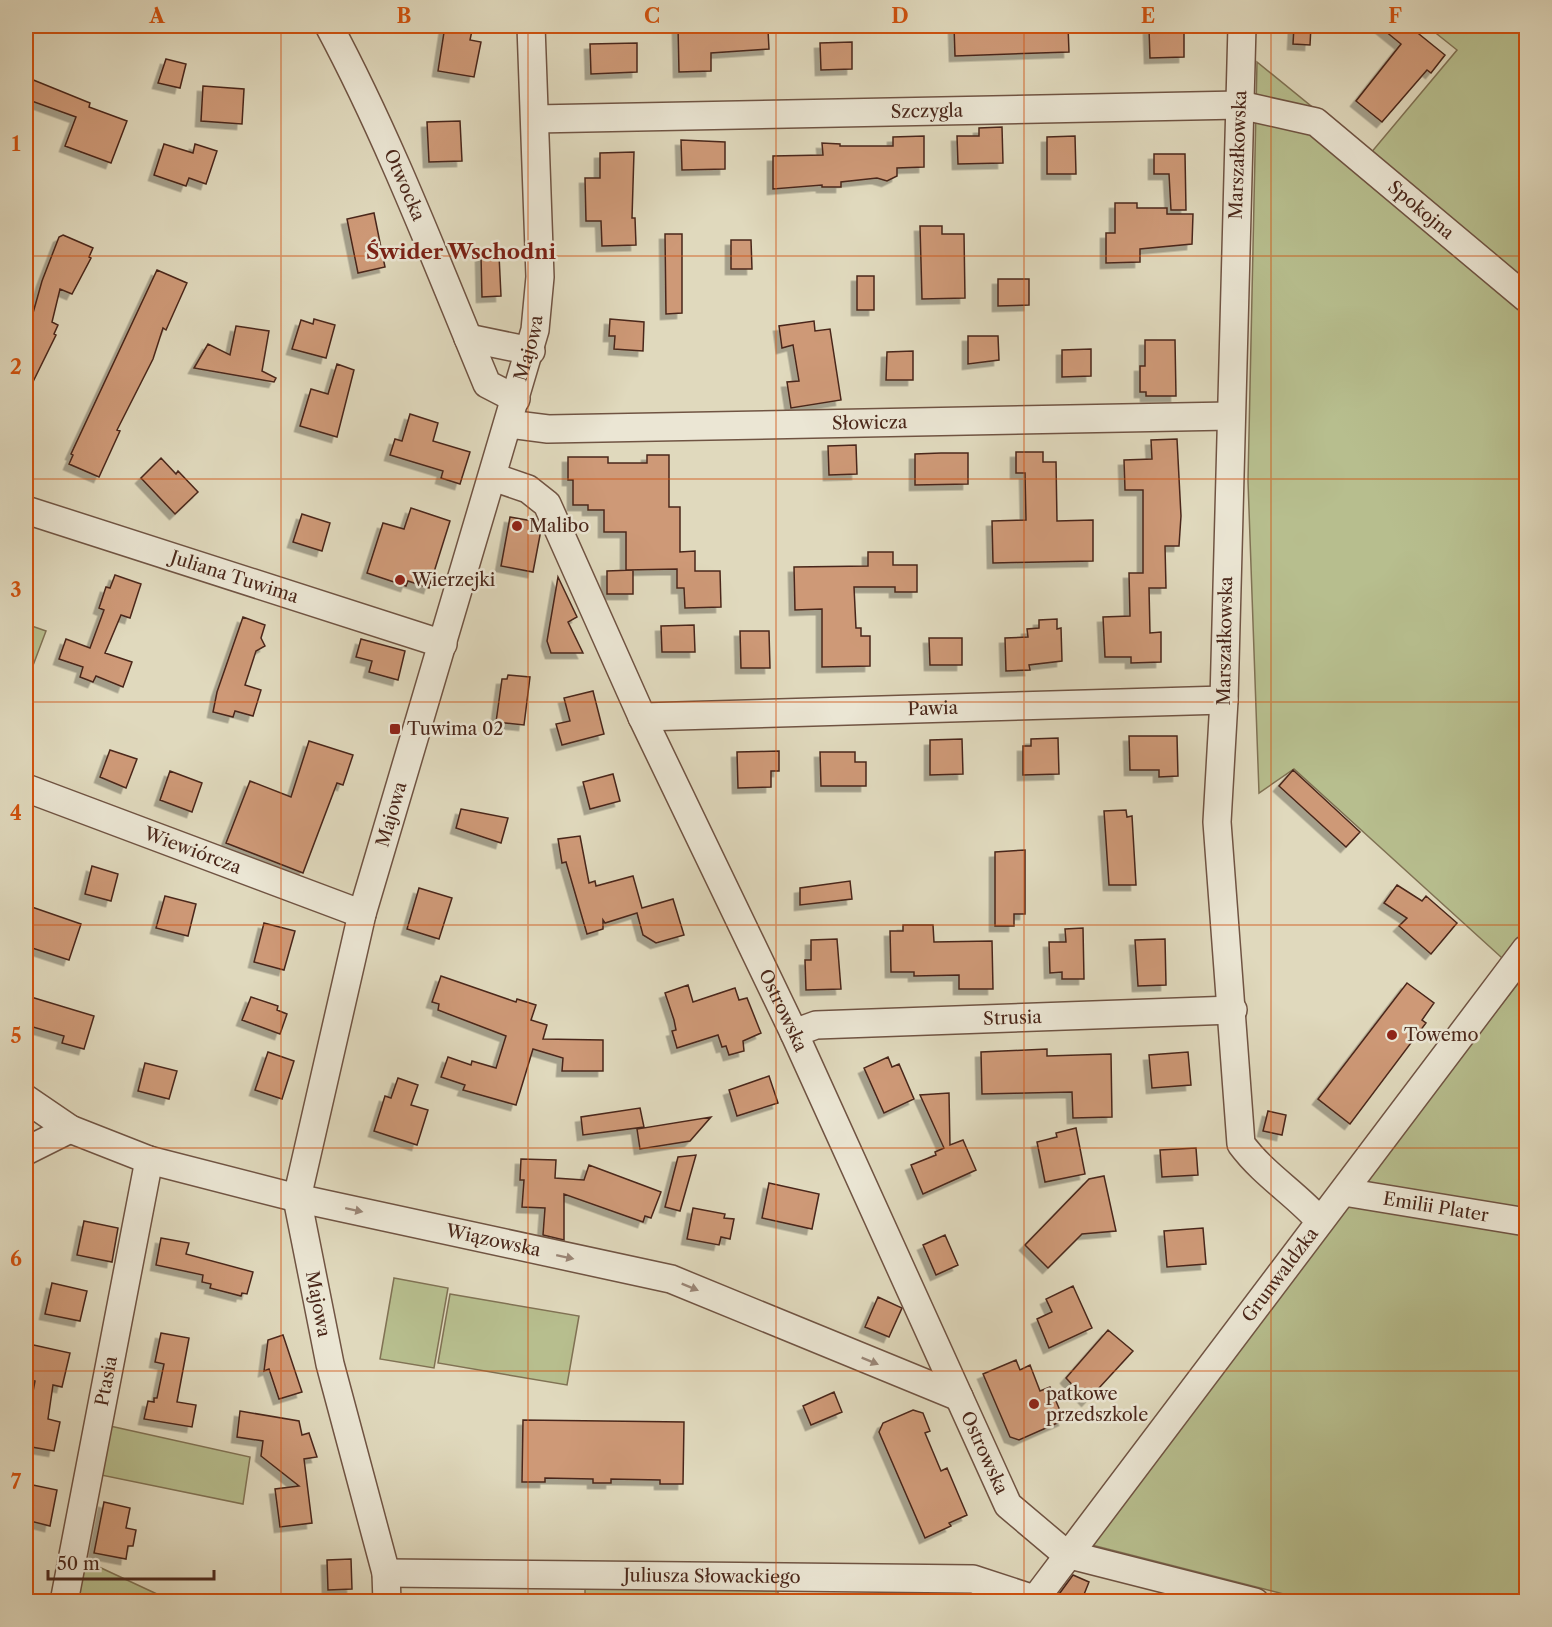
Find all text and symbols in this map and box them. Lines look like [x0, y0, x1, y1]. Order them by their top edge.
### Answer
text: A [148, 4, 165, 28]
text: B [397, 4, 412, 28]
text: C [644, 4, 660, 28]
text: D [891, 4, 909, 28]
text: E [1141, 4, 1155, 28]
text: F [1388, 4, 1402, 28]
street label: Marszałkowska [1225, 89, 1251, 220]
street label: Szczygla [890, 99, 964, 123]
text: 1 [12, 132, 21, 156]
street label: Otwocka [379, 146, 430, 225]
street label: Spokojna [1383, 176, 1459, 244]
district label: Świder Wschodni [366, 239, 557, 264]
street label: Majowa [510, 314, 547, 384]
text: 2 [10, 355, 22, 379]
street label: Słowicza [832, 411, 908, 435]
place label: Malibo [529, 515, 589, 537]
marker: Malibo [510, 519, 524, 533]
street label: Juliana Tuwima [165, 545, 302, 608]
place label: Wierzejki [411, 569, 496, 591]
marker: Wierzejki [393, 573, 407, 587]
street label: Marszałkowska [1213, 576, 1237, 706]
text: 3 [10, 578, 22, 602]
street label: Pawia [907, 697, 959, 720]
place label: Tuwima 02 [407, 718, 504, 740]
marker: Tuwima 02 [388, 722, 402, 736]
street label: Majowa [371, 778, 412, 850]
text: 4 [10, 801, 22, 825]
street label: Wiewiórcza [140, 822, 245, 879]
street label: Ostrowska [754, 966, 812, 1056]
street label: Strusia [983, 1006, 1043, 1030]
text: 5 [10, 1024, 22, 1048]
place label: Towemo [1404, 1024, 1479, 1046]
marker: Towemo [1385, 1028, 1399, 1042]
street label: Emilii Plater [1381, 1188, 1491, 1227]
one-way arrow [345, 1206, 363, 1216]
street label: Wiązowska [443, 1219, 543, 1262]
street label: Grunwaldzka [1237, 1223, 1323, 1327]
text: 6 [10, 1247, 22, 1271]
one-way arrow [556, 1252, 574, 1262]
street label: Majowa [301, 1269, 335, 1339]
one-way arrow [681, 1282, 699, 1292]
street label: Ptasia [91, 1354, 122, 1408]
one-way arrow [861, 1356, 879, 1366]
place label: patkowe przedszkole [1046, 1383, 1148, 1426]
marker: patkowe przedszkole [1027, 1397, 1041, 1411]
street label: Ostrowska [956, 1408, 1013, 1498]
text: 7 [11, 1470, 22, 1494]
scale bar [48, 1543, 214, 1581]
text: 50 m [57, 1553, 100, 1575]
street label: Juliusza Słowackiego [620, 1564, 801, 1588]

